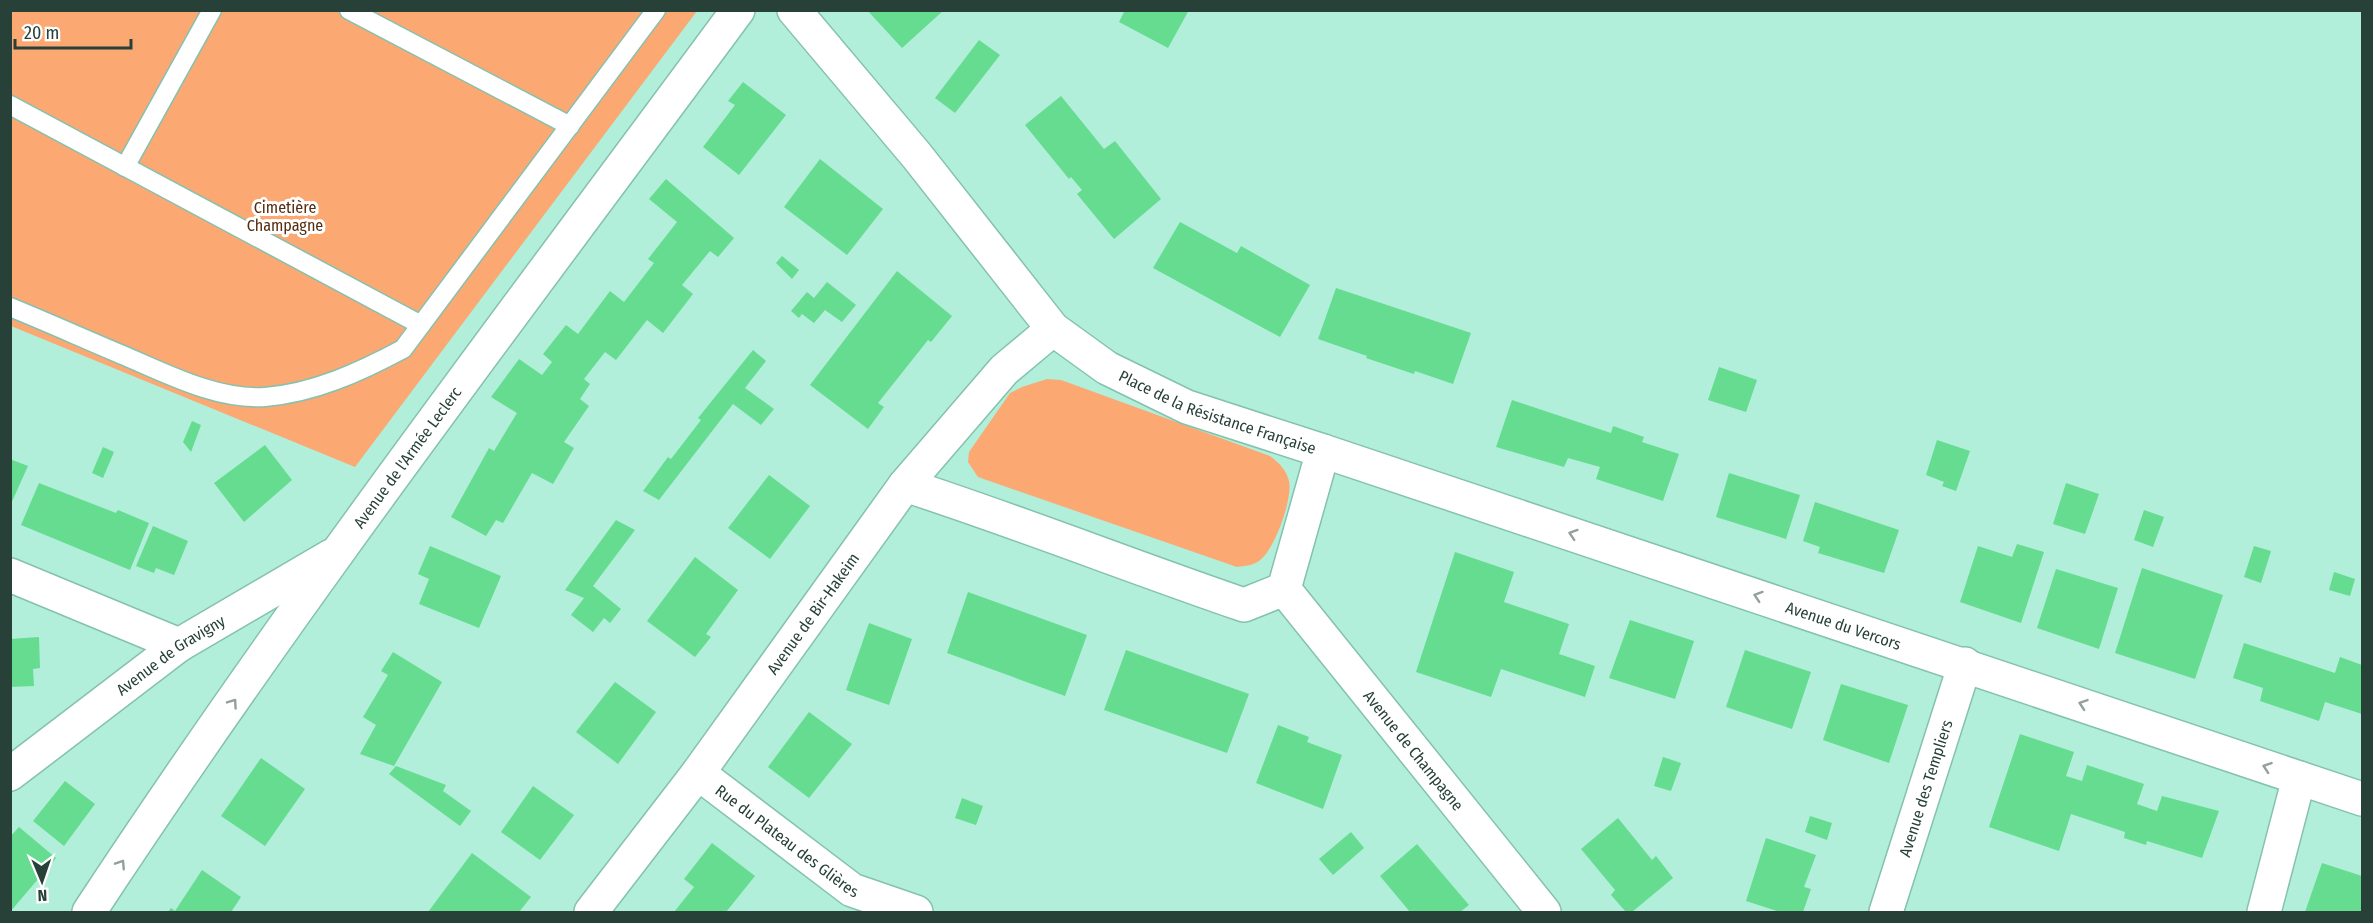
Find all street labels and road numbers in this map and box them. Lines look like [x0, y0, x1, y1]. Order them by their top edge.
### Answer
street label: Place de la Résistance Française [1116, 366, 1319, 458]
street label: Avenue de l'Armée Leclerc [349, 383, 465, 532]
street label: Avenue de Bir-Hakeim [763, 549, 863, 678]
street label: Avenue du Vercors [1783, 597, 1904, 654]
street label: Avenue de Gravigny [112, 610, 229, 699]
street label: Avenue de Champagne [1360, 686, 1468, 814]
street label: Avenue des Templiers [1895, 717, 1956, 859]
street label: Rue du Plateau des Glières [712, 780, 861, 901]

